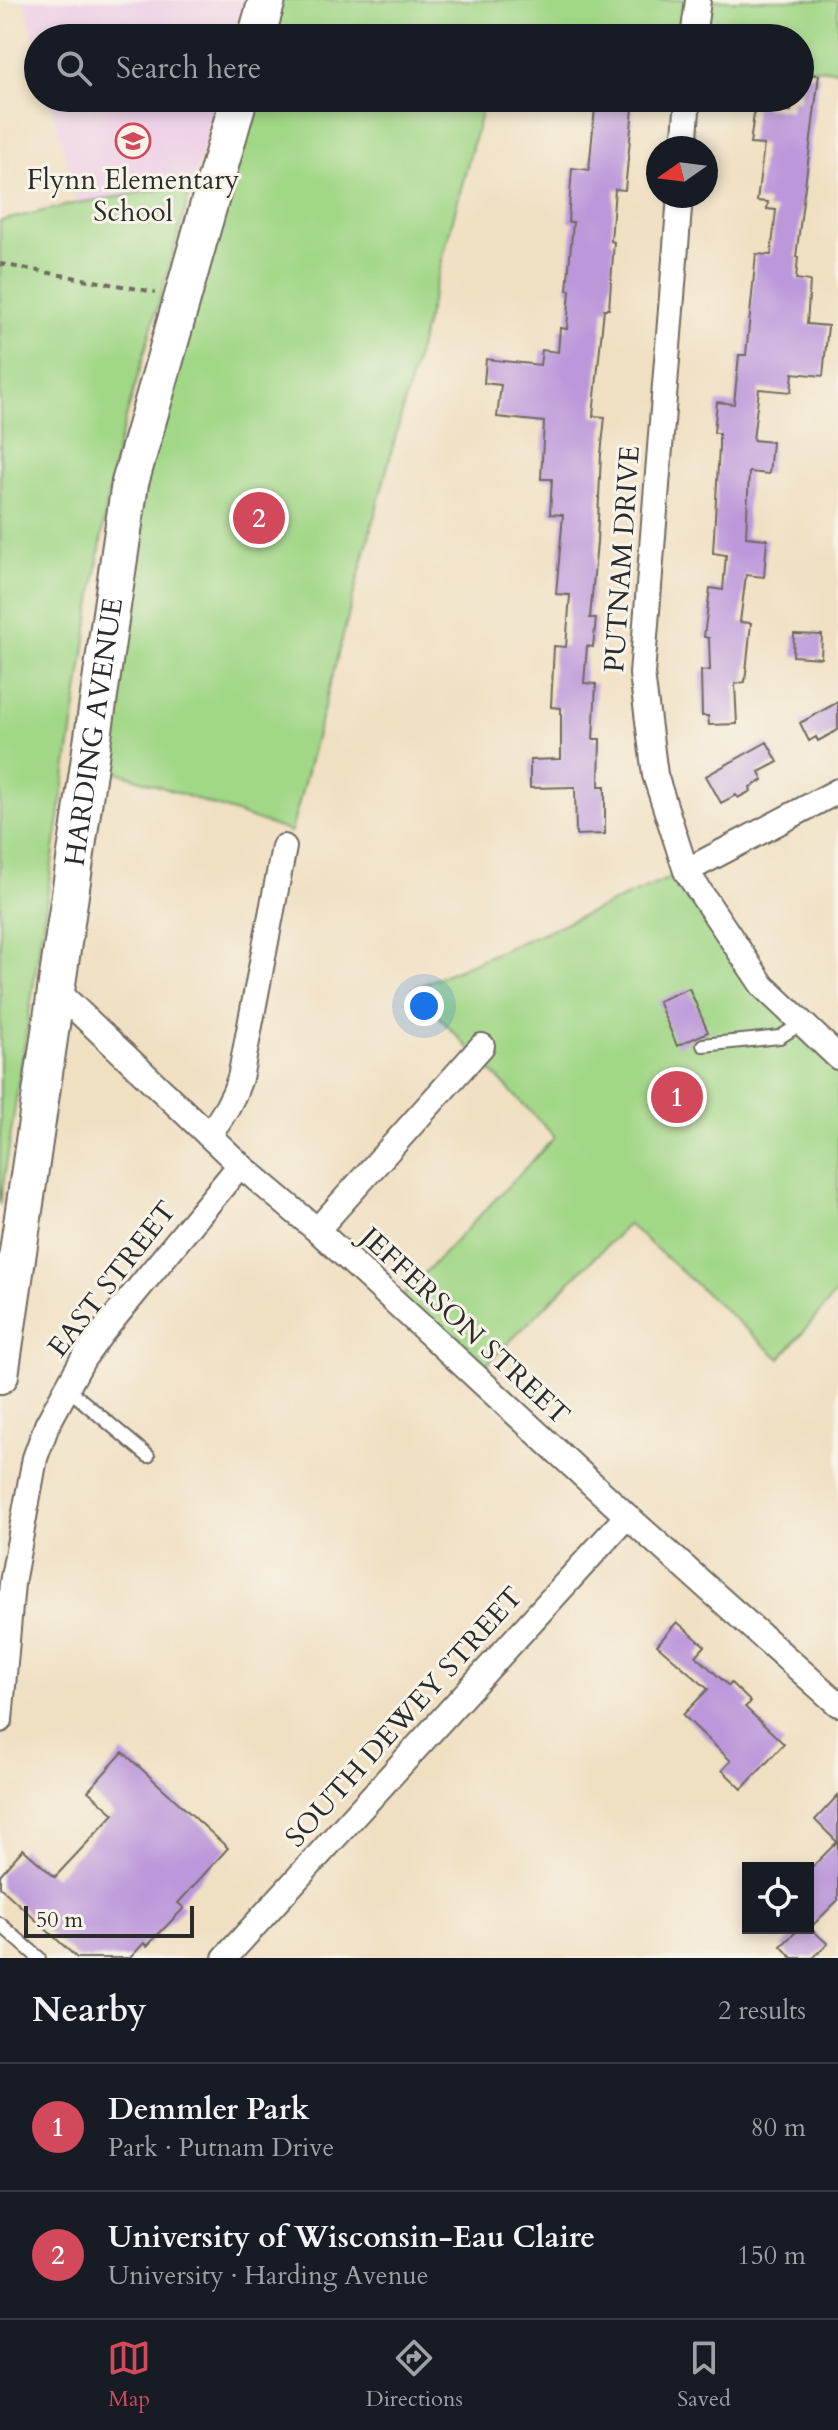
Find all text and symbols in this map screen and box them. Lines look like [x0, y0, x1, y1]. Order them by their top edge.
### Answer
search box [24, 24, 814, 112]
icon: search [52, 46, 96, 90]
text: Search here [116, 48, 261, 89]
school or university icon: Flynn Elementary School [114, 122, 152, 160]
north arrow [646, 136, 718, 208]
place label: Flynn Elementary School [27, 161, 240, 231]
street label: PUTNAM DRIVE [595, 444, 649, 674]
pin: 2 [233, 488, 285, 548]
street label: HARDING AVENUE [55, 595, 132, 868]
your location [404, 986, 444, 1026]
pin: 1 [651, 1067, 703, 1127]
street label: EAST STREET [39, 1193, 185, 1365]
street label: JEFFERSON STREET [349, 1216, 578, 1433]
street label: SOUTH DEWEY STREET [277, 1579, 531, 1855]
map controls [742, 1862, 814, 1934]
button: locate [742, 1862, 814, 1934]
scale bar [24, 1902, 194, 1938]
text: 50 m [36, 1905, 83, 1935]
text: Nearby [32, 1987, 147, 2033]
text: 2 results [718, 1993, 806, 2028]
text: Demmler Park [108, 2089, 309, 2130]
text: 1 [51, 2110, 65, 2145]
text: 80 m [750, 2110, 806, 2145]
text: Park · Putnam Drive [108, 2130, 334, 2165]
text: University of Wisconsin-Eau Claire [108, 2217, 595, 2258]
text: 2 [51, 2238, 65, 2273]
text: 150 m [737, 2238, 806, 2273]
text: University · Harding Avenue [108, 2258, 429, 2293]
tab: Map [107, 2336, 151, 2414]
tab: Directions [366, 2336, 463, 2414]
tab: Saved [677, 2336, 731, 2414]

